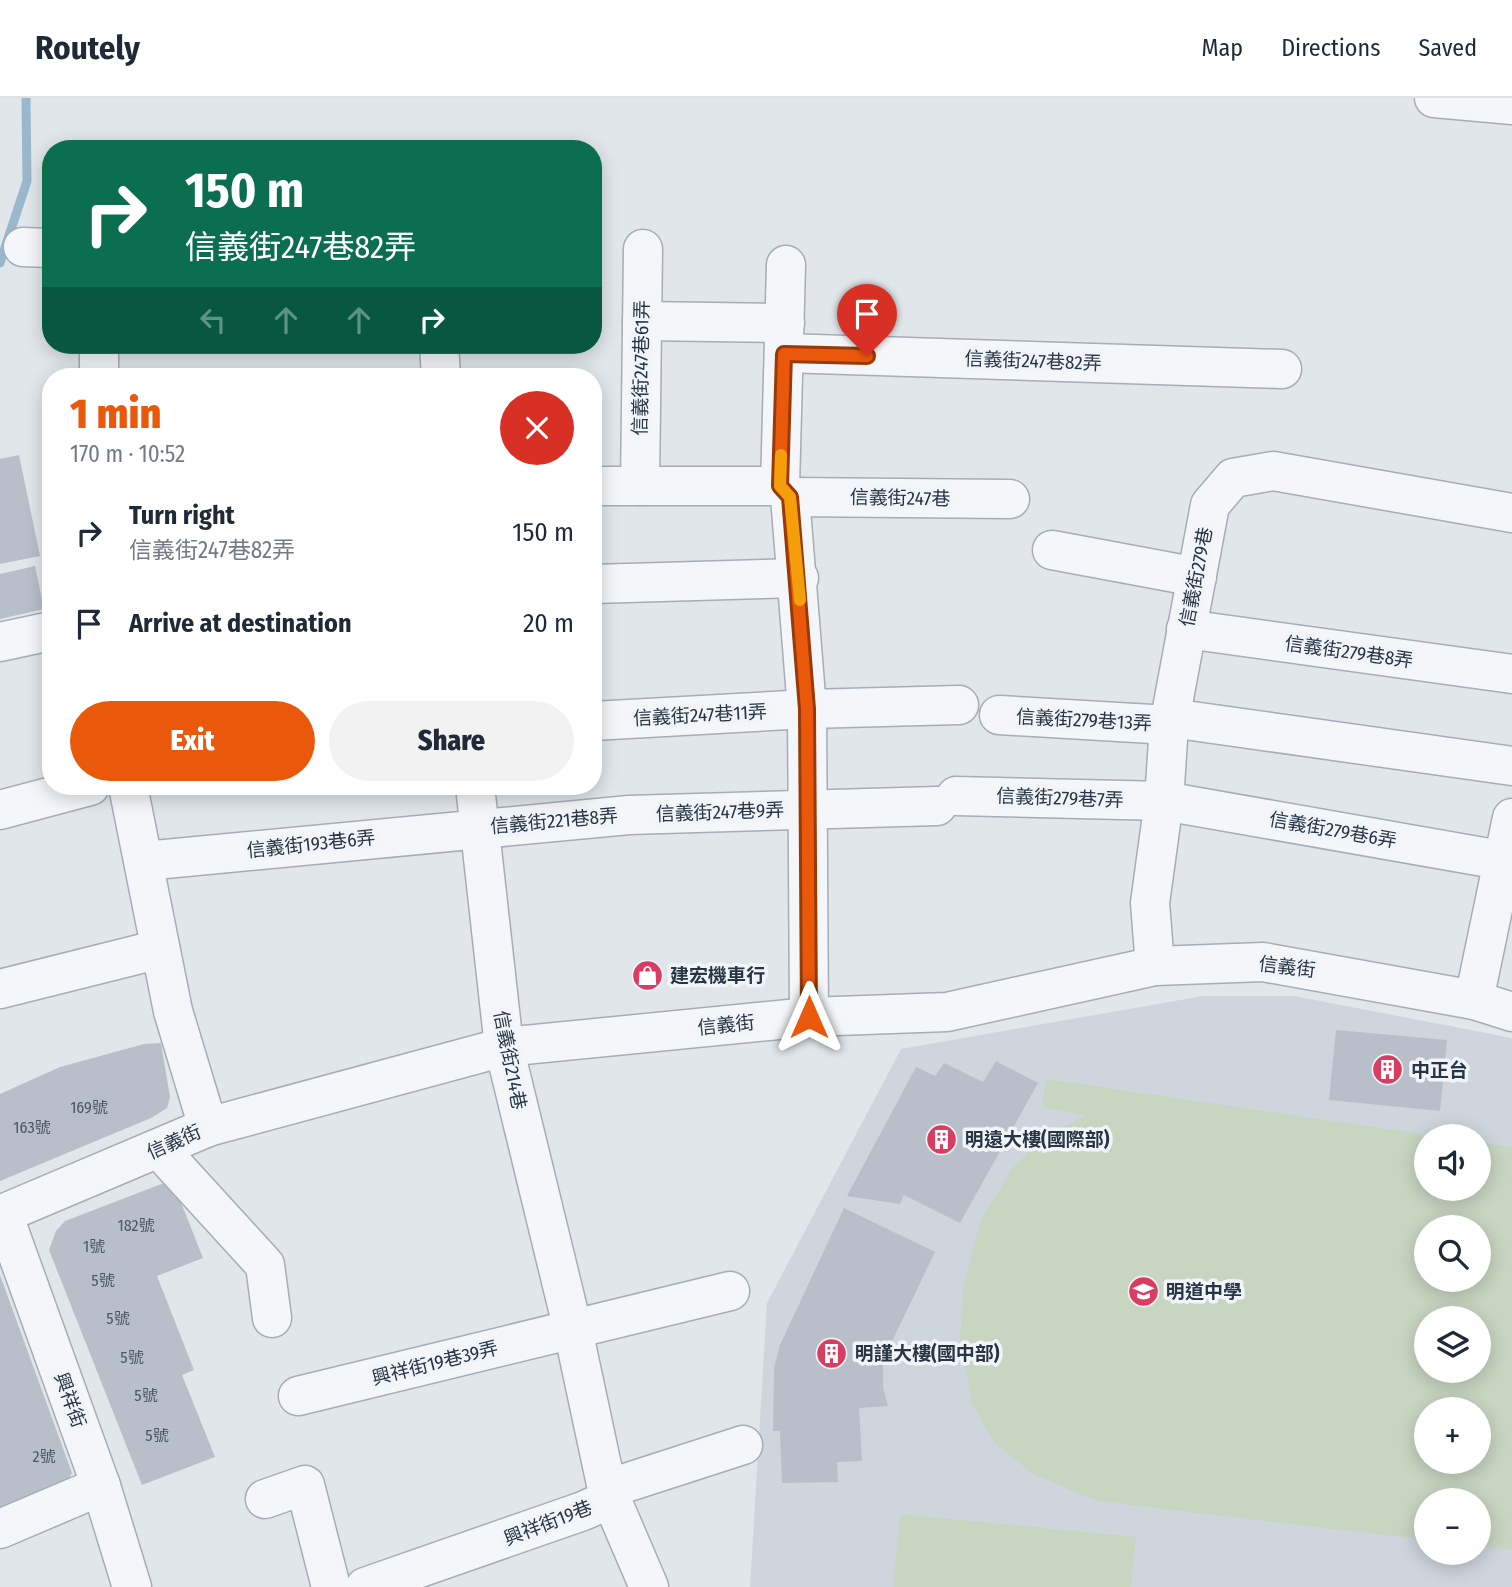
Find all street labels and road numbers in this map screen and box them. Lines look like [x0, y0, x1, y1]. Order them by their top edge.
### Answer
street label: 信義街247巷61弄 [628, 300, 654, 436]
street label: 信義街247巷82弄 [964, 347, 1102, 375]
street label: 信義街247巷 [850, 486, 950, 510]
street label: 信義街279巷 [1175, 525, 1217, 629]
street label: 信義街279巷8弄 [1283, 632, 1415, 672]
street label: 信義街247巷11弄 [632, 700, 768, 730]
street label: 信義街279巷13弄 [1016, 705, 1152, 735]
street label: 信義街279巷7弄 [996, 784, 1124, 812]
street label: 信義街247巷9弄 [655, 798, 785, 826]
street label: 信義街221巷8弄 [489, 804, 619, 838]
street label: 信義街279巷6弄 [1267, 807, 1399, 853]
street label: 信義街193巷6弄 [246, 826, 376, 862]
street label: 信義街 [1257, 952, 1317, 982]
street label: 信義街214巷 [489, 1008, 531, 1112]
street label: 信義街 [696, 1011, 756, 1039]
street label: 信義街 [143, 1120, 205, 1164]
street label: 興祥街19巷39弄 [370, 1336, 500, 1390]
street label: 興祥街 [49, 1369, 91, 1431]
street label: 興祥街19巷 [501, 1496, 595, 1550]

